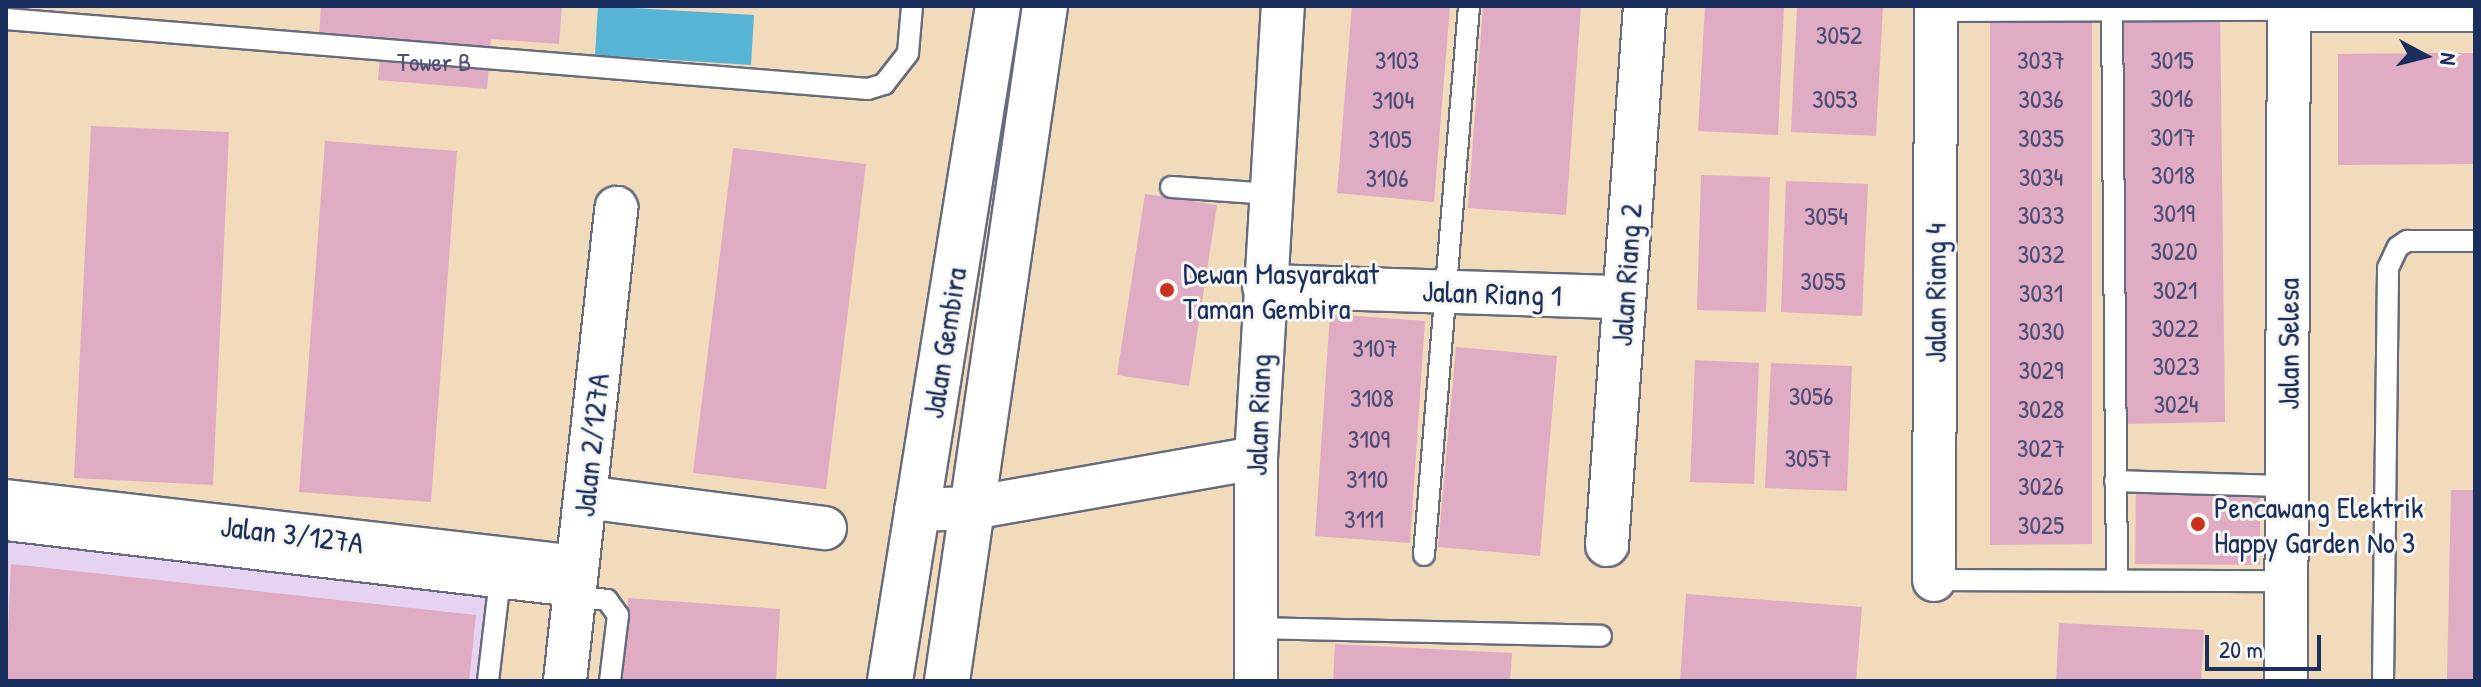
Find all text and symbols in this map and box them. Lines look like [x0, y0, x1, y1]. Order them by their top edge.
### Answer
north arrow [2385, 16, 2465, 96]
house number: 3052 [1816, 19, 1862, 51]
house number: 3103 [1375, 44, 1419, 76]
house number: 3037 [2017, 44, 2065, 76]
house number: 3015 [2150, 44, 2194, 76]
house number: Tower B [397, 46, 471, 78]
text: N [2433, 51, 2464, 67]
house number: 3016 [2150, 82, 2194, 114]
house number: 3053 [1812, 83, 1858, 115]
house number: 3036 [2018, 83, 2064, 115]
house number: 3104 [1372, 84, 1414, 116]
house number: 3017 [2150, 121, 2196, 153]
house number: 3035 [2018, 122, 2064, 154]
house number: 3105 [1368, 123, 1412, 155]
house number: 3018 [2151, 159, 2195, 191]
house number: 3034 [2019, 161, 2063, 193]
house number: 3106 [1365, 162, 1409, 194]
house number: 3019 [2153, 197, 2195, 229]
house number: 3033 [2018, 199, 2064, 231]
house number: 3054 [1804, 200, 1848, 232]
street label: Jalan Riang 2 [1603, 202, 1649, 348]
street label: Jalan Riang 4 [1917, 223, 1953, 363]
house number: 3020 [2150, 235, 2198, 267]
house number: 3032 [2017, 238, 2065, 270]
place label: Dewan Masyarakat Taman Gembira [1183, 255, 1379, 326]
street label: Jalan Gembira [914, 265, 974, 421]
house number: 3055 [1800, 265, 1846, 297]
street label: Jalan Riang 1 [1421, 273, 1563, 313]
house number: 3021 [2153, 274, 2197, 306]
house number: 3031 [2019, 277, 2063, 309]
street label: Jalan Selesa [2270, 278, 2306, 410]
marker: Dewan Masyarakat Taman Gembira [1158, 281, 1176, 299]
house number: 3022 [2151, 312, 2199, 344]
house number: 3030 [2018, 315, 2064, 347]
house number: 3107 [1352, 332, 1398, 364]
house number: 3023 [2152, 350, 2200, 382]
street label: Jalan Riang [1238, 353, 1278, 477]
house number: 3029 [2018, 354, 2064, 386]
street label: Jalan 2/127A [566, 371, 616, 519]
house number: 3056 [1789, 380, 1833, 412]
house number: 3108 [1350, 382, 1394, 414]
house number: 3024 [2153, 388, 2199, 420]
house number: 3028 [2018, 393, 2064, 425]
house number: 3109 [1348, 423, 1390, 455]
house number: 3027 [2017, 432, 2065, 464]
house number: 3057 [1784, 442, 1832, 474]
house number: 3110 [1346, 463, 1388, 495]
house number: 3026 [2018, 470, 2064, 502]
place label: Pencawang Elektrik Happy Garden No 3 [2214, 489, 2423, 560]
house number: 3111 [1344, 503, 1384, 535]
street label: Jalan 3/127A [219, 507, 365, 561]
house number: 3025 [2018, 509, 2064, 541]
marker: Pencawang Elektrik Happy Garden No 3 [2189, 515, 2207, 533]
scale bar [2209, 619, 2325, 669]
text: 20 m [2219, 633, 2263, 665]

